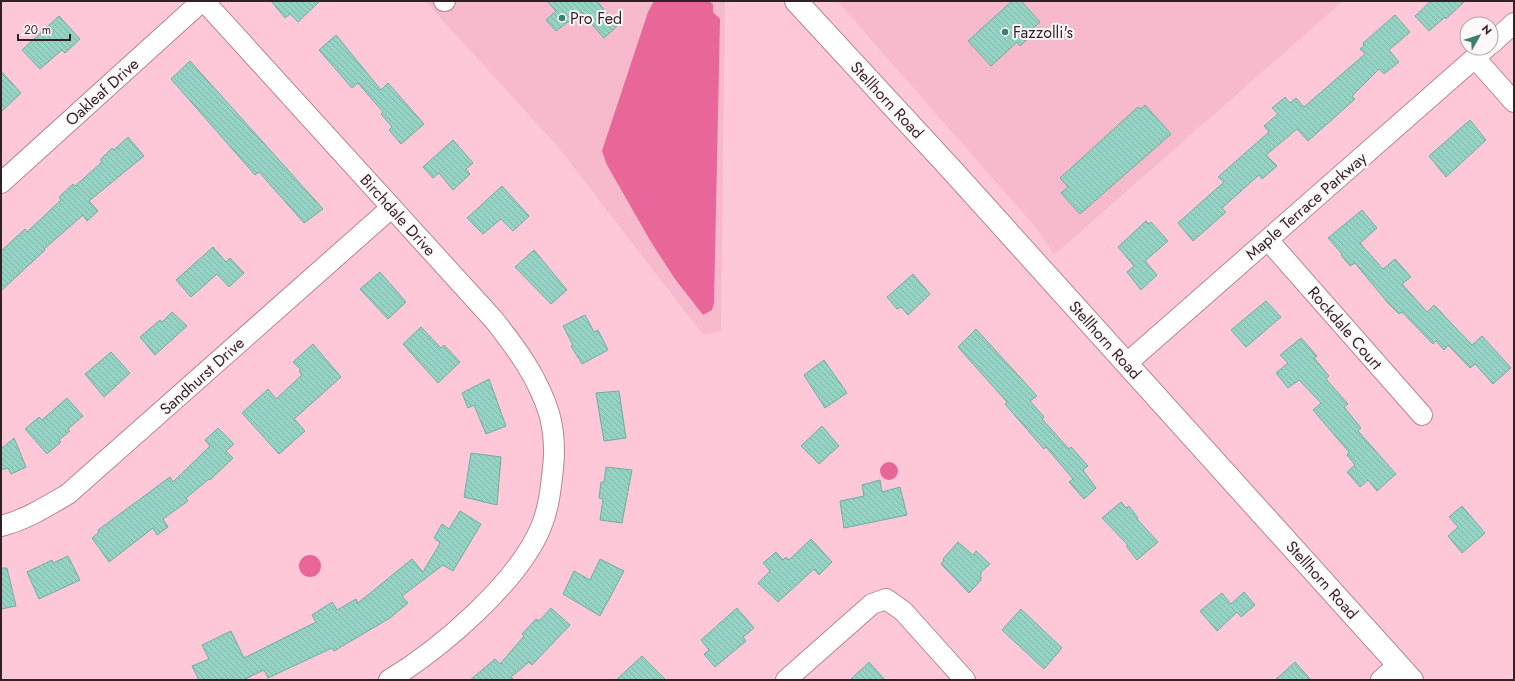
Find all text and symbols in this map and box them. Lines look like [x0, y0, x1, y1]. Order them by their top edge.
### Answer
place label: Pro Fed [570, 7, 622, 30]
marker: Pro Fed [557, 13, 567, 23]
scale bar [18, 16, 70, 42]
north arrow [1459, 16, 1499, 56]
text: 20 m [24, 21, 51, 39]
place label: Fazzolli's [1013, 21, 1073, 44]
text: N [1478, 21, 1496, 38]
marker: Fazzolli's [1000, 27, 1010, 37]
street label: Oakleaf Drive [60, 53, 144, 131]
street label: Stellhorn Road [845, 56, 929, 144]
street label: Maple Terrace Parkway [1240, 146, 1372, 265]
street label: Birchdale Drive [355, 169, 441, 261]
street label: Rockdale Court [1302, 281, 1388, 375]
street label: Stellhorn Road [1063, 296, 1147, 384]
street label: Sandhurst Drive [155, 332, 249, 420]
street label: Stellhorn Road [1280, 536, 1364, 624]

